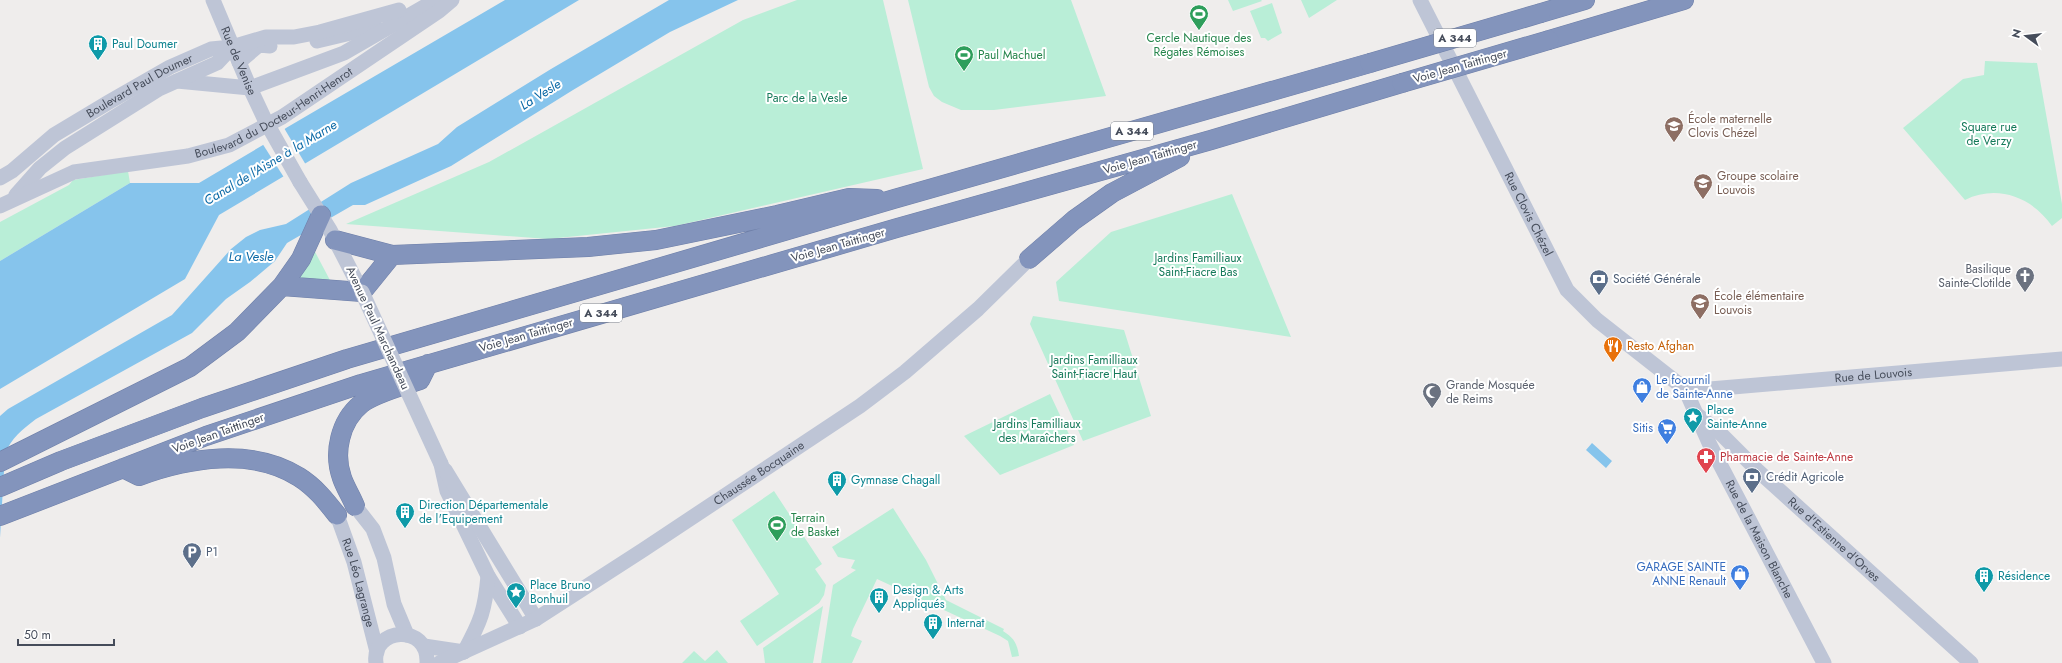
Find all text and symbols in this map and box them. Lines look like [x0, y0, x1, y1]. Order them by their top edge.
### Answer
sports icon: Cercle Nautique des Régates Rémoises [1188, 3, 1210, 31]
north arrow [2006, 16, 2046, 56]
street label: Rue de Venise [216, 24, 261, 98]
text: N [2007, 27, 2025, 40]
place label: Cercle Nautique des Régates Rémoises [1147, 29, 1252, 61]
road number: A 344 [1434, 29, 1476, 47]
building icon: Paul Doumer [87, 33, 109, 61]
place label: Paul Doumer [112, 35, 178, 53]
sports icon: Paul Machuel [953, 44, 975, 72]
street label: Voie Jean Taittinger [1411, 44, 1510, 88]
place label: Paul Machuel [978, 46, 1045, 64]
street label: Boulevard Paul Doumer [83, 49, 196, 123]
street label: Boulevard du Docteur-Henri-Henrot [193, 63, 356, 163]
water label: La Vesle [516, 74, 565, 114]
park label: Parc de la Vesle [767, 89, 847, 107]
place label: École maternelle Clovis Chézel [1688, 110, 1772, 142]
water label: Canal de l'Aisne à la Marne [200, 115, 341, 210]
school or university icon: École maternelle Clovis Chézel [1663, 115, 1685, 143]
park label: Square rue de Verzy [1961, 118, 2017, 150]
road number: A 344 [1111, 122, 1153, 140]
street label: Voie Jean Taittinger [1101, 135, 1200, 179]
place label: Groupe scolaire Louvois [1717, 167, 1799, 199]
street label: Rue Clovis Chézel [1500, 169, 1557, 259]
school or university icon: Groupe scolaire Louvois [1692, 172, 1714, 200]
street label: Voie Jean Taittinger [789, 223, 888, 267]
water label: La Vesle [228, 247, 274, 266]
park label: Jardins Familliaux Saint-Fiacre Bas [1152, 249, 1243, 281]
place label: Basilique Sainte-Clotilde [1938, 260, 2011, 292]
street label: Avenue Paul Marchandeau [341, 263, 415, 393]
church icon: Basilique Sainte-Clotilde [2014, 265, 2036, 293]
bank icon: Société Générale [1588, 268, 1610, 296]
place label: Société Générale [1613, 270, 1701, 288]
place label: École élémentaire Louvois [1714, 287, 1804, 319]
school or university icon: École élémentaire Louvois [1689, 292, 1711, 320]
road number: A 344 [580, 304, 622, 322]
street label: Voie Jean Taittinger [477, 313, 576, 357]
restaurant icon: Resto Afghan [1602, 335, 1624, 363]
place label: Resto Afghan [1627, 337, 1694, 355]
park label: Jardins Familliaux Saint-Fiacre Haut [1048, 351, 1139, 383]
street label: Rue de Louvois [1834, 363, 1913, 387]
place label: Le foournil de Sainte-Anne [1656, 371, 1733, 403]
place label: Grande Mosquée de Reims [1446, 376, 1535, 408]
shop icon: Le foournil de Sainte-Anne [1631, 376, 1653, 404]
mosque icon: Grande Mosquée de Reims [1421, 381, 1443, 409]
place label: Place Sainte-Anne [1707, 401, 1767, 433]
place icon: Place Sainte-Anne [1682, 406, 1704, 434]
street label: Voie Jean Taittinger [169, 408, 267, 458]
park label: Jardins Familliaux des Maraîchers [991, 415, 1082, 447]
supermarket icon: Sitis [1656, 417, 1678, 445]
place label: Sitis [1632, 419, 1653, 437]
street label: Chaussée Bocquaine [710, 436, 808, 510]
pharmacy icon: Pharmacie de Sainte-Anne [1695, 446, 1717, 474]
place label: Pharmacie de Sainte-Anne [1720, 448, 1853, 466]
bank icon: Crédit Agricole [1741, 466, 1763, 494]
place label: Crédit Agricole [1766, 468, 1844, 486]
building icon: Gymnase Chagall [826, 469, 848, 497]
place label: Gymnase Chagall [851, 471, 940, 489]
street label: Rue de la Maison Blanche [1721, 477, 1798, 602]
street label: Rue d'Estienne d'Orves [1784, 493, 1884, 586]
place label: Direction Départementale de l'Equipement [419, 496, 548, 528]
building icon: Direction Départementale de l'Equipement [394, 501, 416, 529]
place label: Terrain de Basket [791, 509, 839, 541]
sports icon: Terrain de Basket [766, 514, 788, 542]
street label: Rue Léo Lagrange [337, 535, 379, 629]
parking icon: P1 [181, 541, 203, 569]
place label: P1 [206, 543, 218, 561]
place label: GARAGE SAINTE ANNE Renault [1636, 558, 1726, 590]
shop icon: GARAGE SAINTE ANNE Renault [1729, 563, 1751, 591]
building icon: Résidence [1973, 565, 1995, 593]
place label: Résidence [1998, 567, 2050, 585]
place label: Place Bruno Bonhuil [530, 576, 591, 608]
place icon: Place Bruno Bonhuil [505, 581, 527, 609]
place label: Design & Arts Appliqués [893, 581, 964, 613]
building icon: Design & Arts Appliqués [868, 586, 890, 614]
building icon: Internat [922, 612, 944, 640]
place label: Internat [947, 614, 984, 632]
scale bar [18, 621, 114, 647]
text: 50 m [24, 626, 51, 644]

